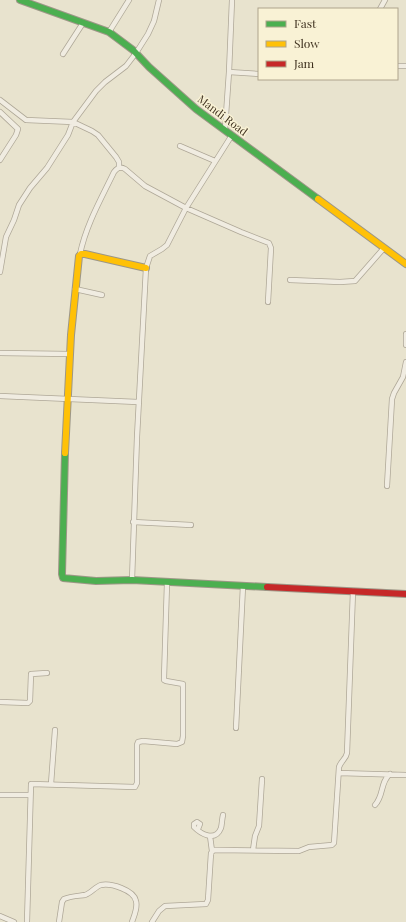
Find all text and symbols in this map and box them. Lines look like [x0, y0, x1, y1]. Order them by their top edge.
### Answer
legend [258, 8, 398, 80]
text: Fast [294, 15, 317, 31]
text: Slow [294, 35, 320, 51]
text: Jam [293, 55, 315, 71]
street label: Mandi Road [195, 91, 252, 139]

